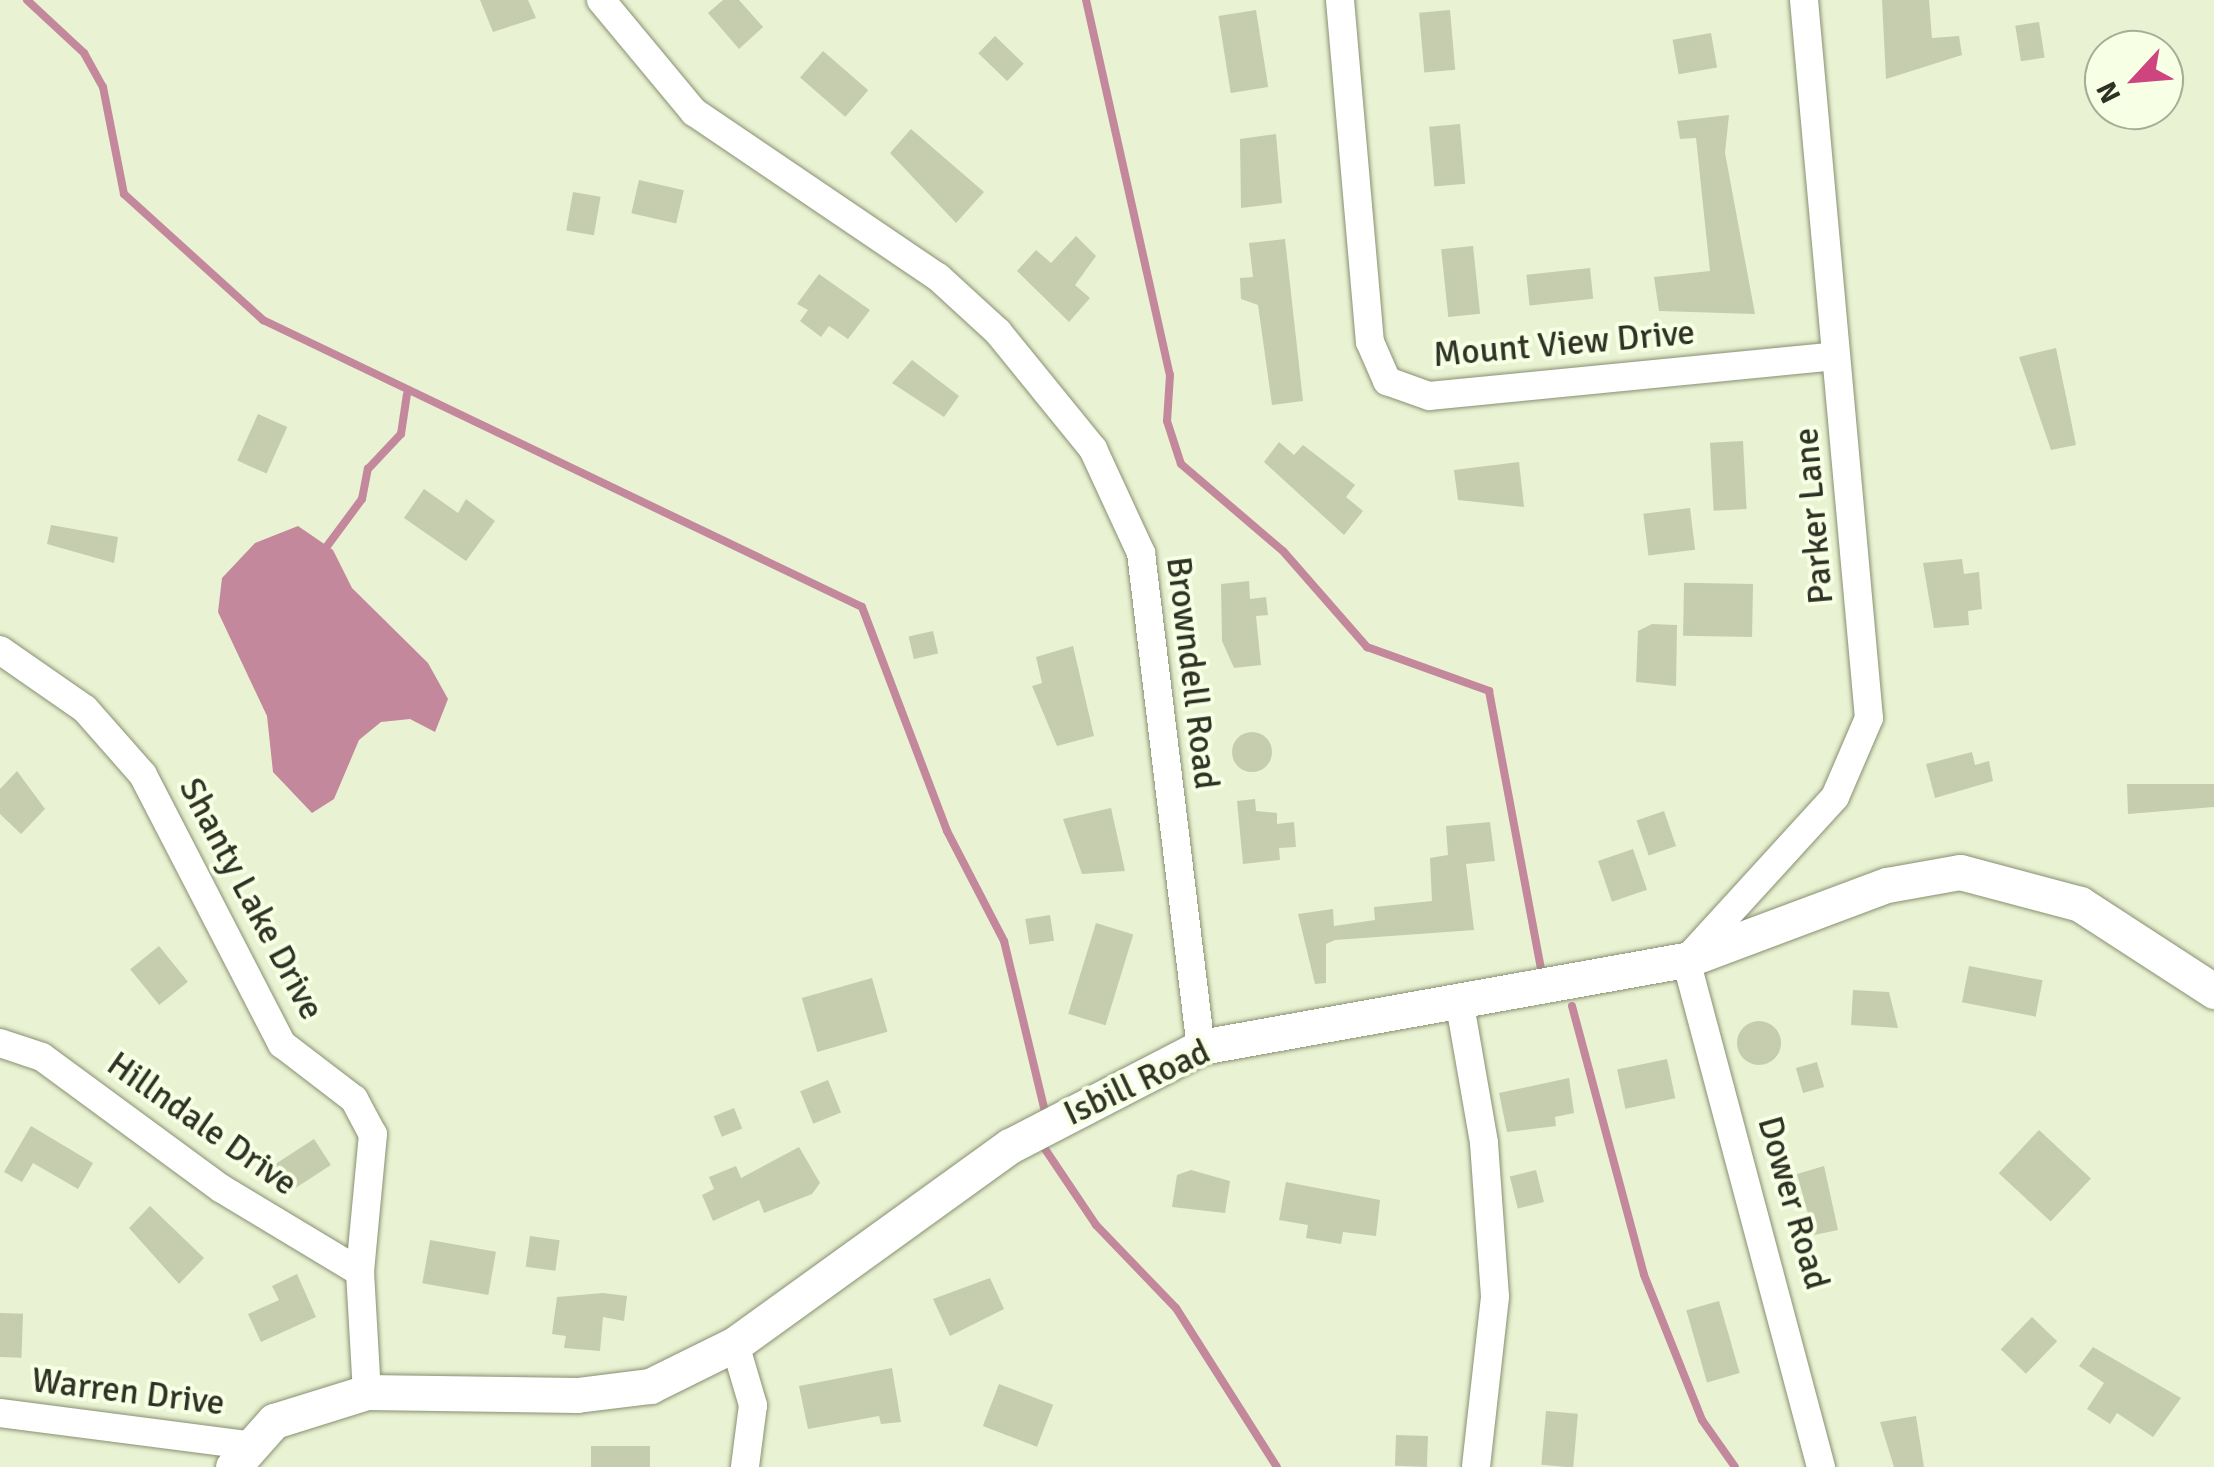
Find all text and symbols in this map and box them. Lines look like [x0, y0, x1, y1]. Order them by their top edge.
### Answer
north arrow [2084, 30, 2184, 130]
text: N [2089, 76, 2128, 108]
street label: Mount View Drive [1431, 312, 1697, 376]
street label: Parker Lane [1785, 426, 1843, 606]
street label: Browndell Road [1157, 554, 1227, 792]
street label: Shanty Lake Drive [170, 771, 332, 1027]
street label: Isbill Road [1057, 1031, 1217, 1135]
street label: Hillndale Drive [99, 1043, 305, 1205]
street label: Dower Road [1748, 1111, 1838, 1295]
street label: Warren Drive [29, 1359, 227, 1425]

